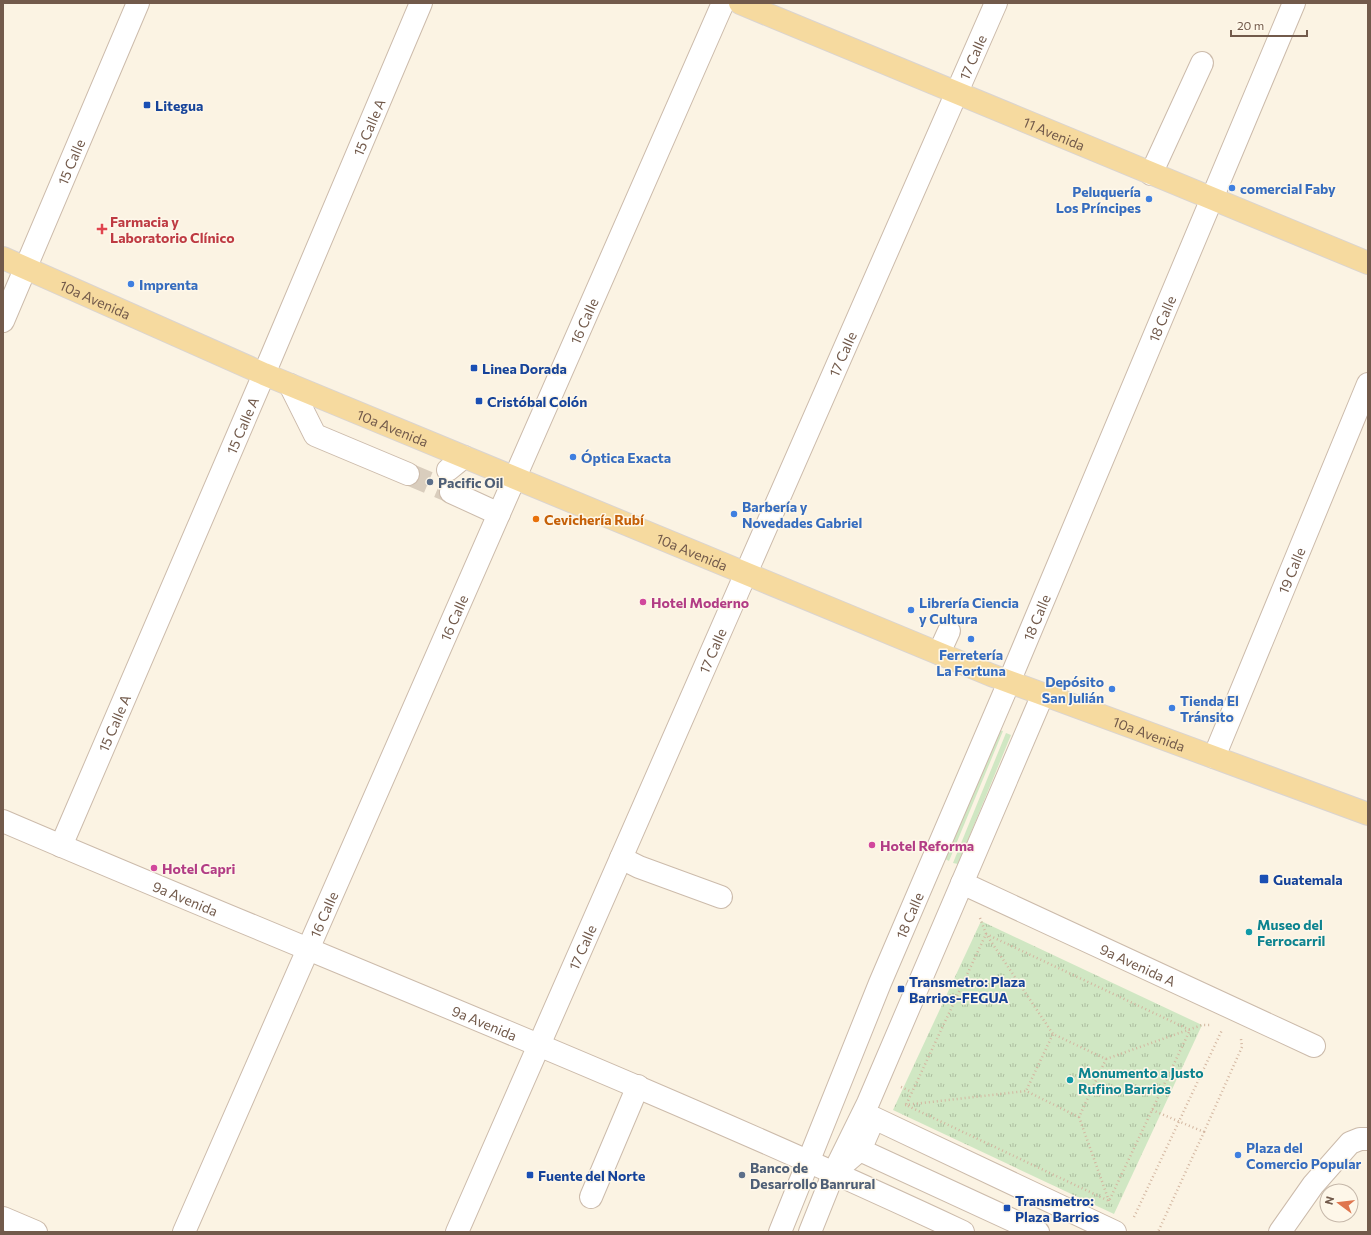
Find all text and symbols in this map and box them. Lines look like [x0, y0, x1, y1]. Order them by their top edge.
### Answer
scale bar [1231, 12, 1307, 38]
text: 20 m [1237, 18, 1264, 32]
street label: 17 Calle [955, 32, 990, 82]
street label: 15 Calle A [349, 96, 388, 158]
place label: Litegua [155, 97, 203, 114]
marker: Litegua [142, 100, 152, 110]
street label: 11 Avenida [1021, 113, 1088, 153]
street label: 15 Calle [53, 136, 88, 187]
place label: comercial Faby [1240, 180, 1336, 197]
place label: Peluquería Los Príncipes [1056, 183, 1141, 216]
marker: comercial Faby [1227, 183, 1237, 193]
marker: Peluquería Los Príncipes [1144, 194, 1154, 204]
place label: Farmacia y Laboratorio Clínico [110, 213, 235, 246]
marker: Farmacia y Laboratorio Clínico [97, 224, 107, 234]
street label: 10a Avenida [57, 276, 133, 322]
place label: Imprenta [139, 276, 198, 293]
marker: Imprenta [126, 279, 136, 289]
street label: 18 Calle [1144, 293, 1179, 344]
street label: 16 Calle [566, 295, 601, 346]
street label: 17 Calle [825, 329, 860, 379]
place label: Linea Dorada [482, 360, 567, 377]
marker: Linea Dorada [469, 363, 479, 373]
place label: Cristóbal Colón [487, 393, 587, 410]
street label: 15 Calle A [222, 394, 262, 456]
marker: Cristóbal Colón [474, 396, 484, 406]
street label: 10a Avenida [355, 405, 431, 450]
place label: Óptica Exacta [581, 449, 671, 466]
marker: Óptica Exacta [568, 452, 578, 462]
place label: Pacific Oil [438, 474, 503, 491]
marker: Pacific Oil [425, 477, 435, 487]
place label: Barbería y Novedades Gabriel [742, 498, 862, 531]
marker: Barbería y Novedades Gabriel [729, 509, 739, 519]
place label: Cevichería Rubí [544, 511, 645, 528]
marker: Cevichería Rubí [531, 514, 541, 524]
street label: 10a Avenida [654, 529, 730, 574]
street label: 19 Calle [1274, 545, 1308, 596]
street label: 16 Calle [436, 592, 471, 643]
street label: 18 Calle [1019, 592, 1053, 643]
place label: Hotel Moderno [651, 594, 749, 611]
place label: Librería Ciencia y Cultura [919, 594, 1019, 627]
marker: Hotel Moderno [638, 597, 648, 607]
marker: Librería Ciencia y Cultura [906, 605, 916, 615]
street label: 17 Calle [695, 625, 729, 676]
marker: Ferretería La Fortuna [966, 634, 976, 644]
place label: Ferretería La Fortuna [936, 646, 1006, 679]
place label: Depósito San Julián [1042, 673, 1104, 706]
marker: Depósito San Julián [1107, 684, 1117, 694]
street label: 15 Calle A [94, 691, 134, 754]
place label: Tienda El Tránsito [1180, 692, 1239, 725]
marker: Tienda El Tránsito [1167, 703, 1177, 713]
street label: 10a Avenida [1111, 712, 1188, 754]
place label: Hotel Reforma [880, 837, 974, 854]
marker: Hotel Reforma [867, 840, 877, 850]
place label: Hotel Capri [162, 860, 236, 877]
marker: Hotel Capri [149, 863, 159, 873]
place label: Guatemala [1273, 871, 1343, 888]
marker: Guatemala [1258, 873, 1270, 885]
street label: 9a Avenida [150, 877, 221, 919]
street label: 16 Calle [306, 889, 341, 940]
street label: 18 Calle [892, 890, 926, 941]
place label: Museo del Ferrocarril [1257, 916, 1325, 949]
street label: 17 Calle [565, 922, 599, 972]
marker: Museo del Ferrocarril [1244, 927, 1254, 937]
street label: 9a Avenida A [1098, 940, 1179, 989]
place label: Transmetro: Plaza Barrios-FEGUA [909, 973, 1025, 1006]
marker: Transmetro: Plaza Barrios-FEGUA [896, 984, 906, 994]
street label: 9a Avenida [449, 1001, 520, 1044]
place label: Monumento a Justo Rufino Barrios [1078, 1064, 1204, 1097]
marker: Monumento a Justo Rufino Barrios [1065, 1075, 1075, 1085]
place label: Plaza del Comercio Popular [1246, 1139, 1362, 1172]
marker: Plaza del Comercio Popular [1233, 1150, 1243, 1160]
place label: Banco de Desarrollo Banrural [750, 1159, 875, 1192]
place label: Fuente del Norte [538, 1167, 645, 1184]
marker: Fuente del Norte [525, 1170, 535, 1180]
marker: Banco de Desarrollo Banrural [737, 1170, 747, 1180]
north arrow [1319, 1183, 1359, 1223]
place label: Transmetro: Plaza Barrios [1015, 1192, 1100, 1225]
text: N [1322, 1195, 1336, 1206]
marker: Transmetro: Plaza Barrios [1002, 1203, 1012, 1213]

